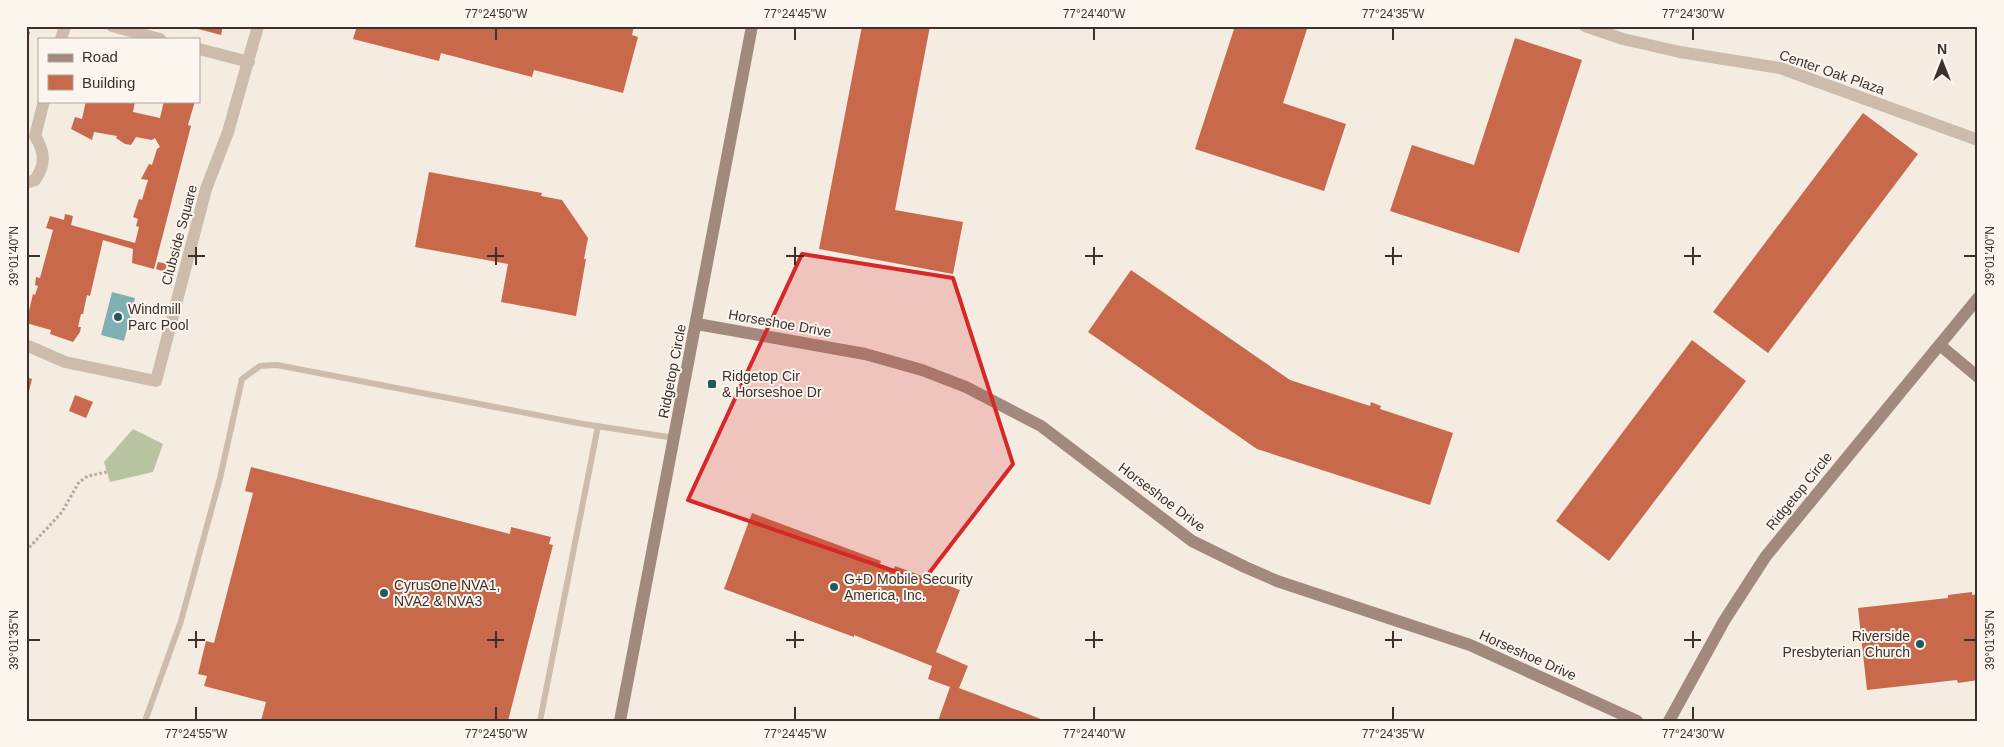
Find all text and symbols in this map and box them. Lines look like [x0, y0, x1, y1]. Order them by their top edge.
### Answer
text: 77°24'50"W [465, 7, 528, 21]
text: 77°24'45"W [764, 7, 827, 21]
text: 77°24'40"W [1063, 7, 1126, 21]
text: 77°24'35"W [1362, 7, 1425, 21]
text: 77°24'30"W [1662, 7, 1725, 21]
legend [38, 38, 200, 102]
north arrow [1916, 38, 1966, 88]
text: N [1937, 41, 1947, 57]
street label: Center Oak Plaza [1777, 46, 1887, 98]
text: Road [82, 48, 118, 65]
text: Building [82, 74, 135, 91]
street label: Clubside Square [158, 183, 200, 287]
text: 39°01'40"N [7, 226, 21, 286]
text: 39°01'40"N [1983, 226, 1997, 286]
place label: Windmill Parc Pool [128, 301, 189, 333]
street label: Horseshoe Drive [727, 306, 833, 340]
marker: Windmill Parc Pool [112, 311, 124, 323]
street label: Ridgetop Circle [655, 322, 689, 420]
place label: Ridgetop Cir & Horseshoe Dr [722, 368, 822, 400]
marker: Ridgetop Cir & Horseshoe Dr [706, 378, 718, 390]
street label: Ridgetop Circle [1763, 449, 1835, 533]
street label: Horseshoe Drive [1116, 459, 1209, 535]
place label: G+D Mobile Security America, Inc. [844, 571, 973, 603]
place label: CyrusOne NVA1, NVA2 & NVA3 [394, 577, 500, 609]
marker: G+D Mobile Security America, Inc. [828, 581, 840, 593]
marker: CyrusOne NVA1, NVA2 & NVA3 [378, 587, 390, 599]
text: 39°01'35"N [7, 610, 21, 670]
text: 39°01'35"N [1983, 610, 1997, 670]
street label: Horseshoe Drive [1477, 626, 1579, 684]
place label: Riverside Presbyterian Church [1782, 628, 1910, 660]
marker: Riverside Presbyterian Church [1914, 638, 1926, 650]
text: 77°24'55"W [165, 727, 228, 741]
text: 77°24'50"W [465, 727, 528, 741]
text: 77°24'45"W [764, 727, 827, 741]
text: 77°24'40"W [1063, 727, 1126, 741]
text: 77°24'35"W [1362, 727, 1425, 741]
text: 77°24'30"W [1662, 727, 1725, 741]

